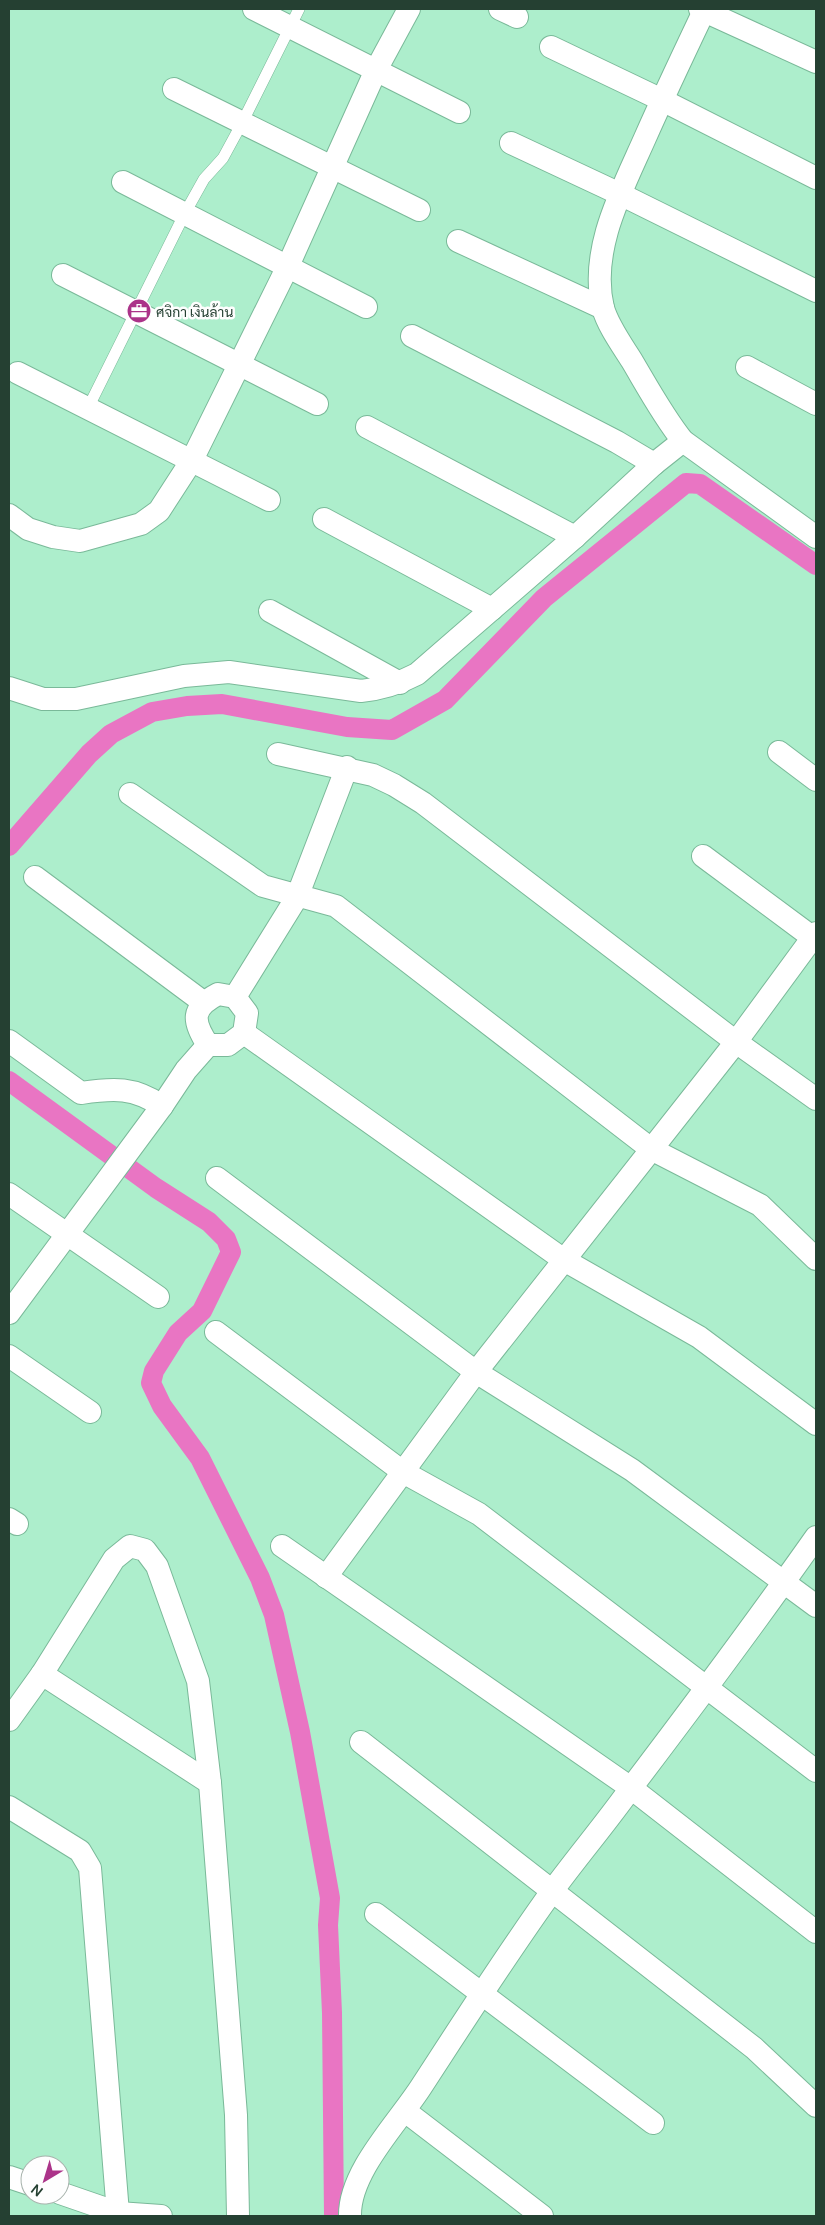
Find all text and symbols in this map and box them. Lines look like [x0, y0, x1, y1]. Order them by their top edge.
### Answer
office icon: ศจิกา เงินล้าน [126, 298, 152, 324]
place label: ศจิกา เงินล้าน [156, 302, 233, 321]
north arrow [20, 2155, 70, 2205]
text: N [27, 2180, 47, 2201]

